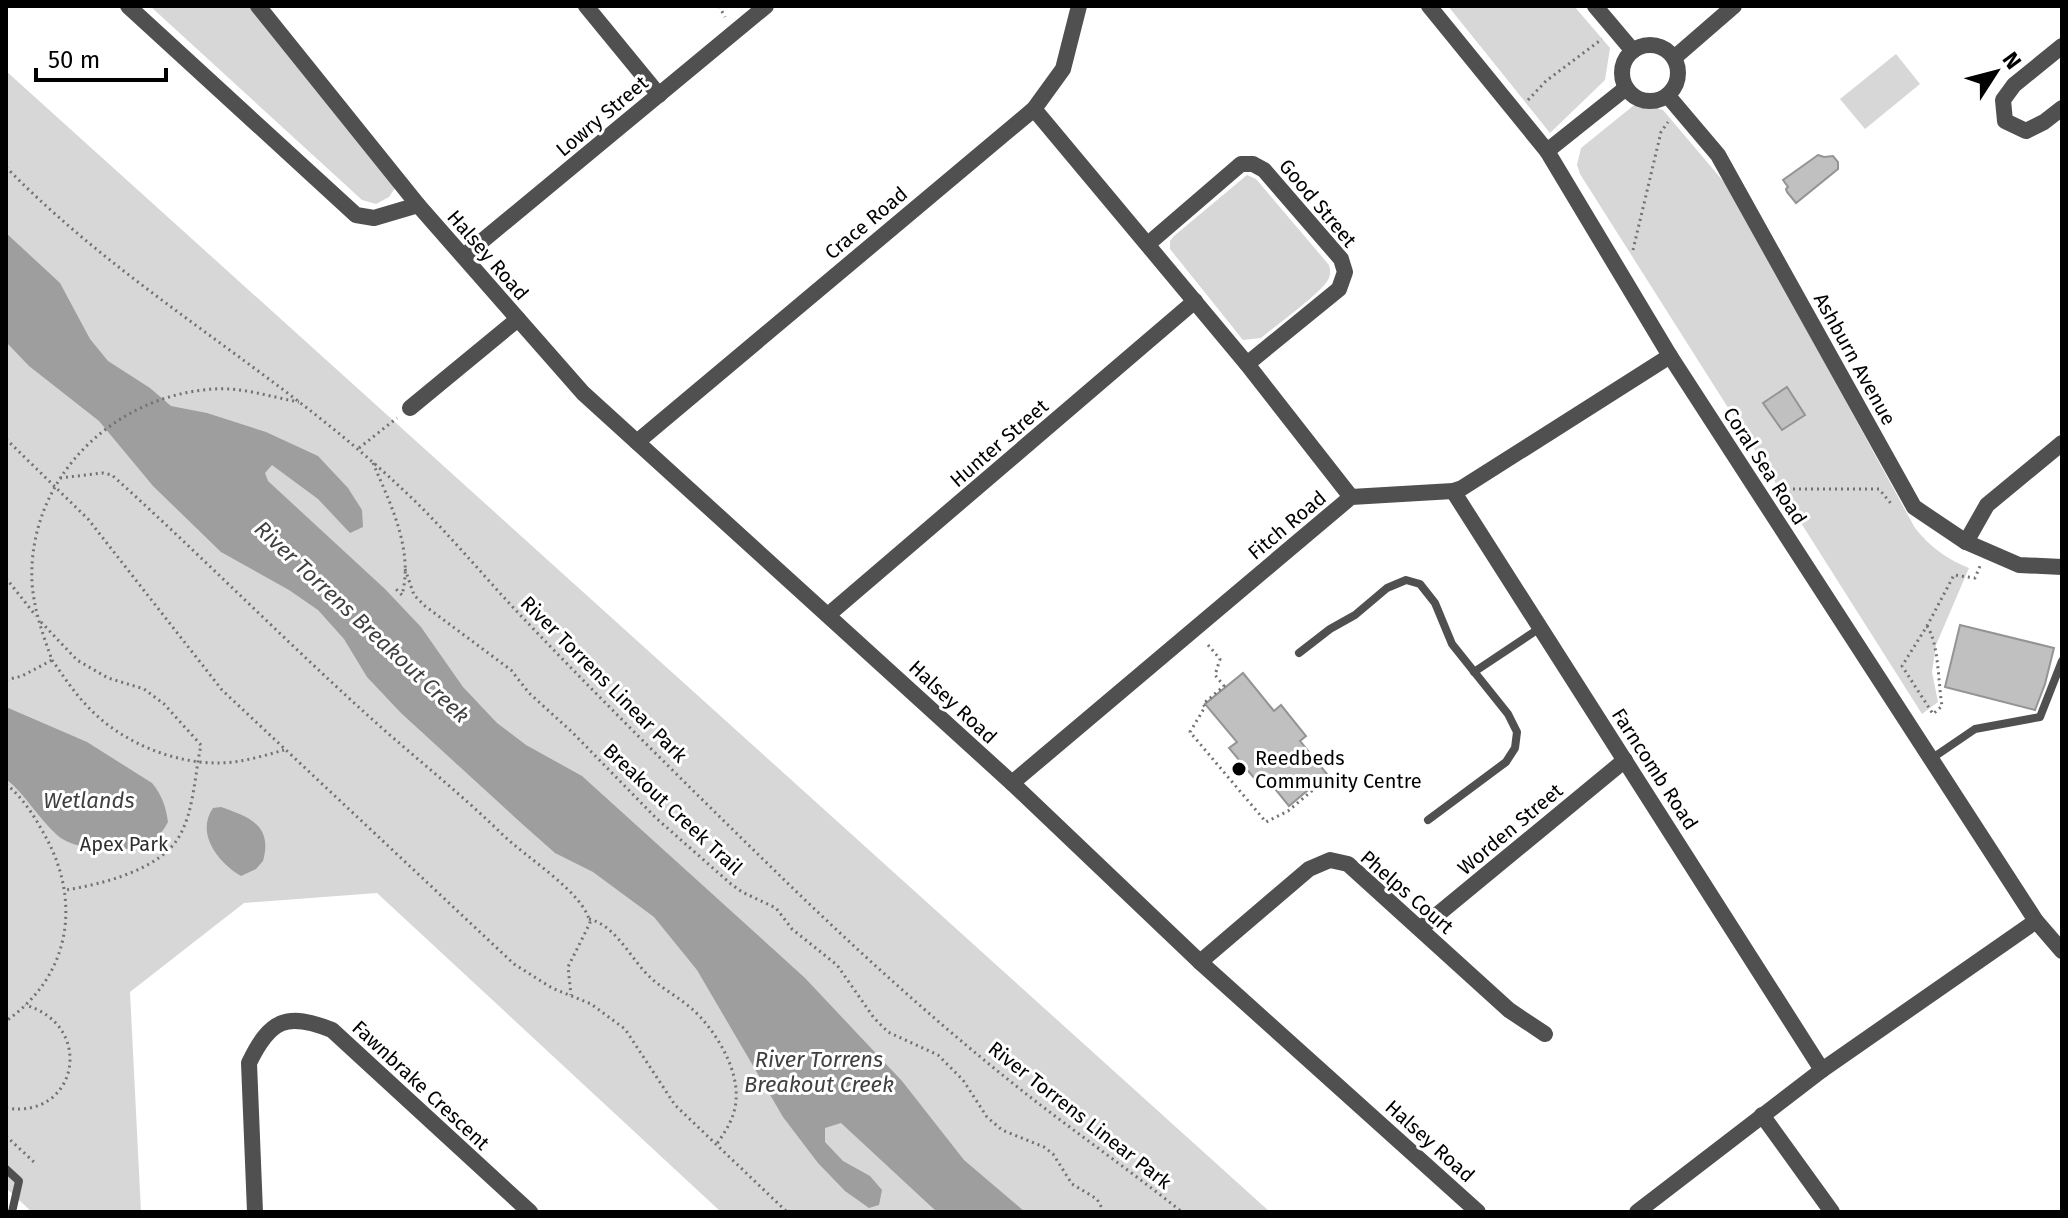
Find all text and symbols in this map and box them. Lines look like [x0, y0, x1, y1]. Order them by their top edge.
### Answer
scale bar [36, 32, 166, 82]
north arrow [1956, 32, 2036, 112]
text: 50 m [48, 46, 100, 74]
text: N [1997, 47, 2027, 74]
street label: Lowry Street [551, 70, 653, 161]
street label: Good Street [1274, 154, 1362, 252]
street label: Crace Road [820, 182, 912, 264]
street label: Halsey Road [442, 205, 534, 305]
street label: Ashburn Avenue [1809, 289, 1901, 429]
street label: Hunter Street [945, 393, 1054, 492]
street label: Coral Sea Road [1718, 403, 1812, 529]
street label: Fitch Road [1243, 485, 1331, 565]
water label: River Torrens Breakout Creek [249, 515, 475, 729]
street label: River Torrens Linear Park [516, 591, 693, 768]
street label: Halsey Road [904, 655, 1002, 749]
street label: Farncomb Road [1607, 704, 1703, 834]
street label: Breakout Creek Trail [599, 738, 748, 880]
place label: Reedbeds Community Centre [1255, 746, 1422, 793]
marker: Reedbeds Community Centre [1230, 760, 1248, 778]
street label: Worden Street [1453, 778, 1568, 880]
water label: Wetlands [43, 787, 135, 814]
park label: Apex Park [80, 832, 169, 856]
street label: Phelps Court [1356, 845, 1459, 939]
street label: Fawnbrake Crescent [347, 1015, 495, 1155]
street label: River Torrens Linear Park [984, 1036, 1177, 1194]
water label: River Torrens Breakout Creek [744, 1046, 894, 1098]
street label: Halsey Road [1381, 1095, 1479, 1187]

